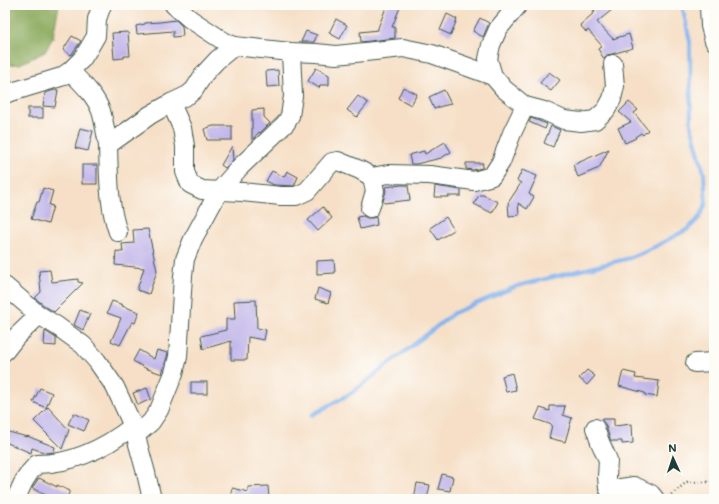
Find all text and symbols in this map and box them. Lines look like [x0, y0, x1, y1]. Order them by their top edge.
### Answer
north arrow [653, 438, 693, 478]
text: N [668, 440, 677, 455]

